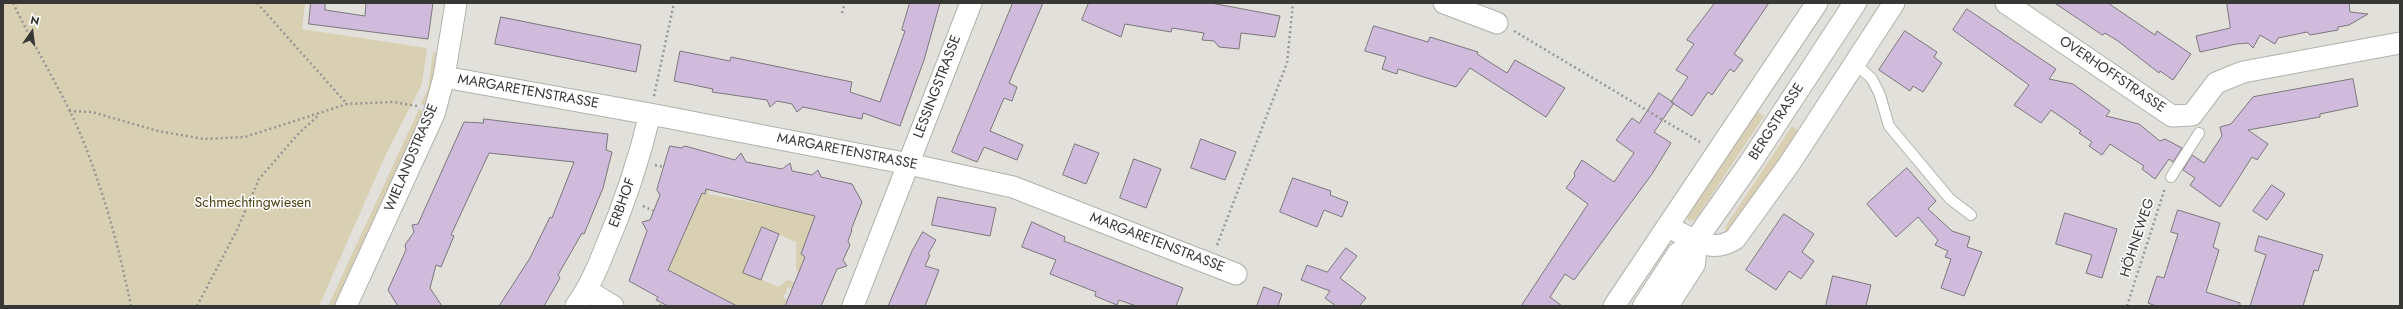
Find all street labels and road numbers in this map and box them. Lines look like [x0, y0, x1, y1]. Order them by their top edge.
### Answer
street label: LESSINGSTRASSE [911, 33, 965, 141]
street label: OVERHOFFSTRASSE [2056, 33, 2168, 117]
street label: MARGARETENSTRASSE [456, 71, 600, 113]
street label: BERGSTRASSE [1746, 80, 1808, 164]
street label: WIELANDSTRASSE [382, 102, 442, 214]
street label: MARGARETENSTRASSE [775, 130, 919, 174]
street label: ERBHOF [606, 176, 640, 230]
street label: HÖHNEWEG [2117, 196, 2159, 280]
street label: MARGARETENSTRASSE [1087, 210, 1227, 276]

